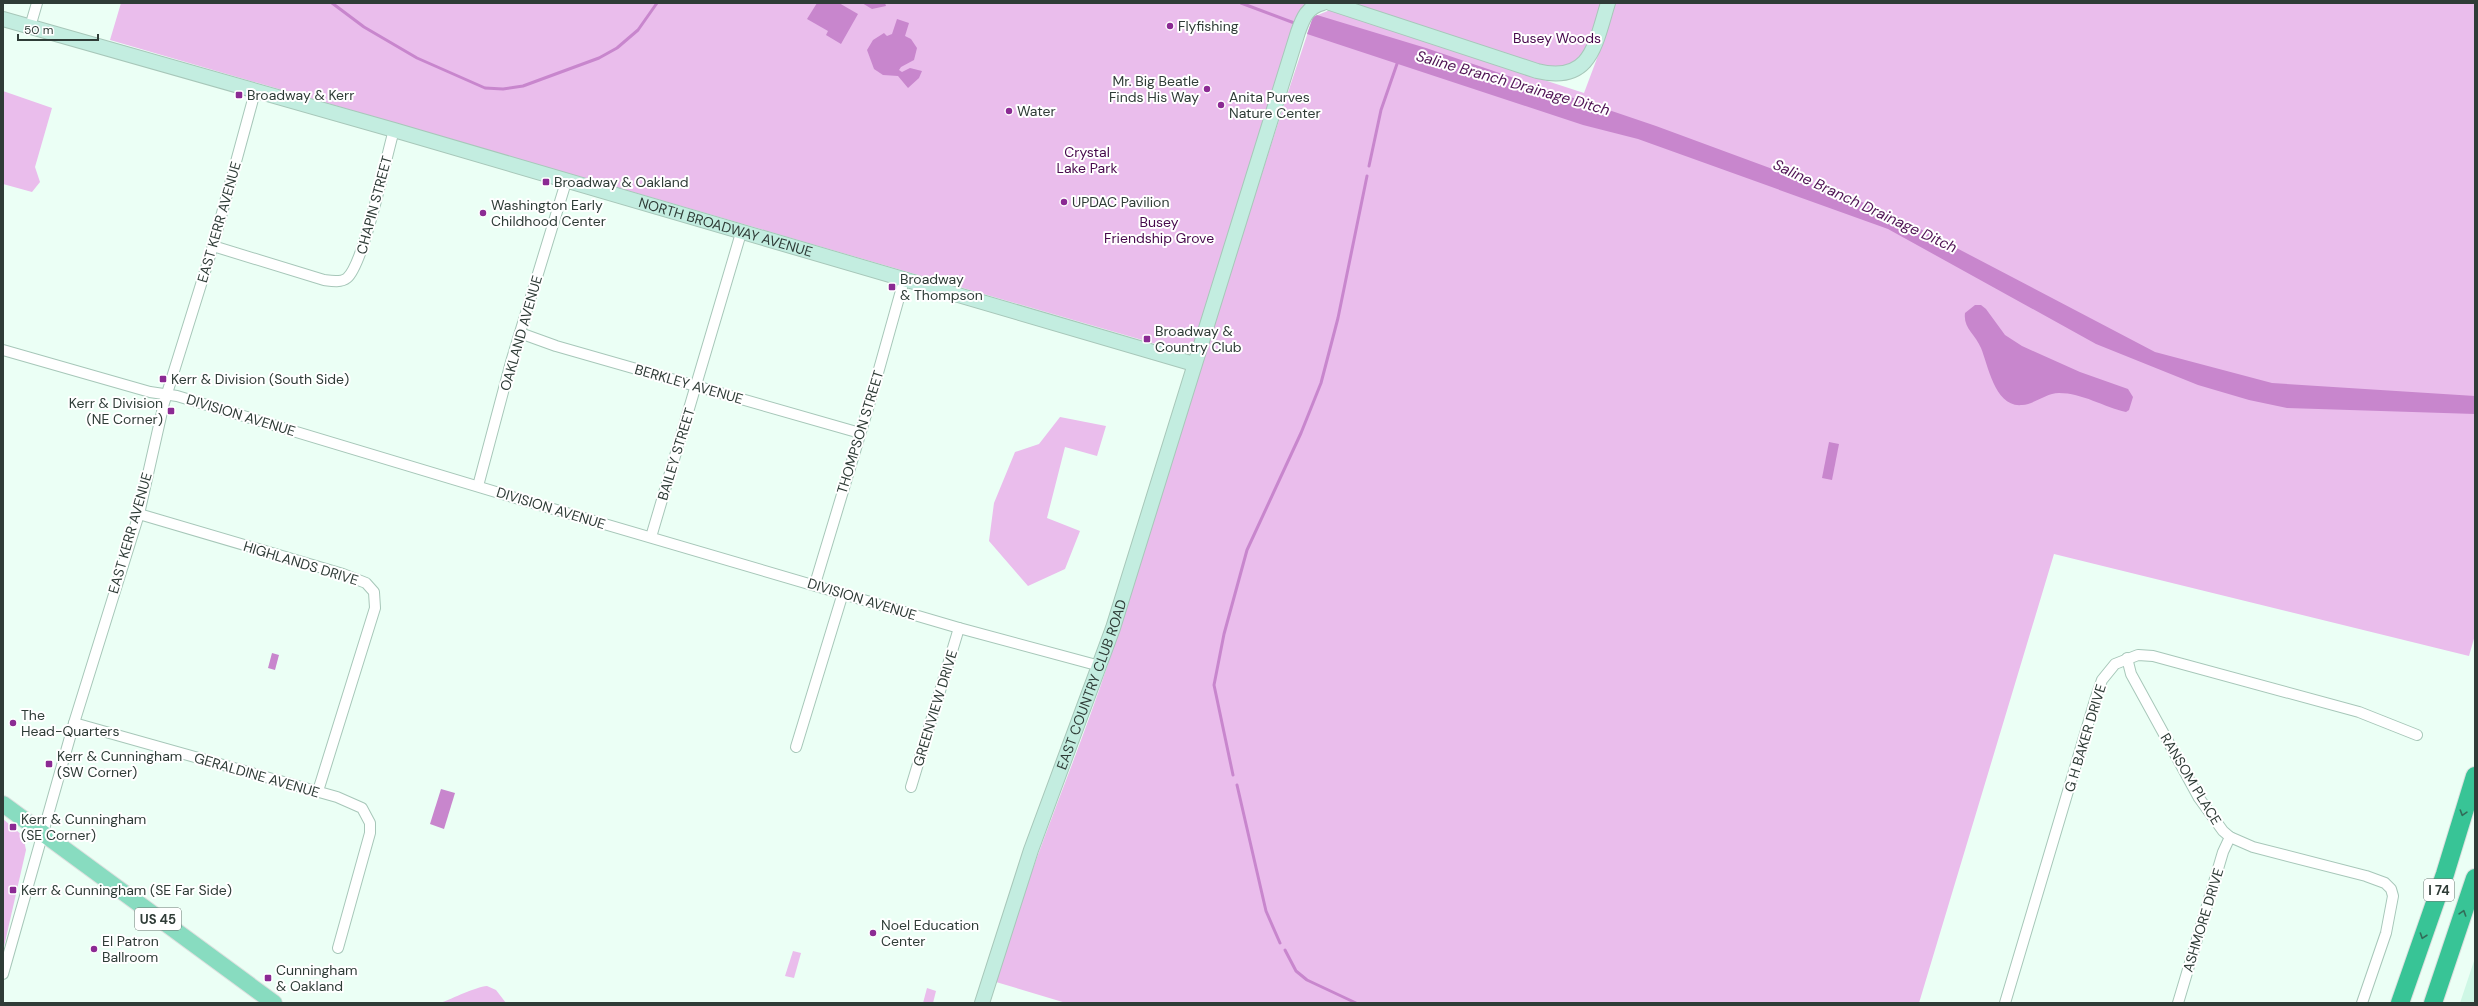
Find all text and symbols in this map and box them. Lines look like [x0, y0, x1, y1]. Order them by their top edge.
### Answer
scale bar [18, 16, 98, 42]
place label: Flyfishing [1178, 17, 1239, 35]
marker: Flyfishing [1165, 21, 1175, 31]
text: 50 m [24, 22, 53, 38]
park label: Busey Woods [1513, 29, 1601, 47]
water label: Saline Branch Drainage Ditch [1414, 46, 1613, 120]
place label: Mr. Big Beatle Finds His Way [1109, 72, 1199, 106]
marker: Mr. Big Beatle Finds His Way [1202, 84, 1212, 94]
place label: Broadway & Kerr [247, 86, 354, 104]
place label: Anita Purves Nature Center [1229, 88, 1321, 122]
marker: Broadway & Kerr [234, 90, 244, 100]
marker: Anita Purves Nature Center [1216, 100, 1226, 110]
place label: Water [1017, 102, 1056, 120]
marker: Water [1004, 106, 1014, 116]
park label: Crystal Lake Park [1057, 143, 1117, 177]
street label: CHAPIN STREET [352, 154, 396, 256]
water label: Saline Branch Drainage Ditch [1770, 155, 1961, 258]
street label: EAST KERR AVENUE [193, 159, 245, 285]
place label: Broadway & Oakland [554, 173, 688, 191]
marker: Broadway & Oakland [541, 177, 551, 187]
street label: NORTH BROADWAY AVENUE [637, 193, 815, 261]
place label: UPDAC Pavilion [1072, 193, 1169, 211]
place label: Washington Early Childhood Center [491, 196, 606, 230]
marker: UPDAC Pavilion [1059, 197, 1069, 207]
marker: Washington Early Childhood Center [478, 208, 488, 218]
park label: Busey Friendship Grove [1104, 213, 1214, 247]
place label: Broadway & Thompson [900, 270, 983, 304]
street label: OAKLAND AVENUE [496, 273, 546, 393]
marker: Broadway & Thompson [887, 282, 897, 292]
place label: Broadway & Country Club [1155, 322, 1242, 356]
marker: Broadway & Country Club [1142, 334, 1152, 344]
street label: BERKLEY AVENUE [633, 360, 745, 408]
street label: THOMPSON STREET [833, 368, 887, 496]
place label: Kerr & Division (South Side) [171, 370, 349, 388]
marker: Kerr & Division (South Side) [158, 374, 168, 384]
street label: DIVISION AVENUE [184, 390, 298, 440]
place label: Kerr & Division (NE Corner) [69, 394, 163, 428]
street label: BAILEY STREET [653, 405, 699, 502]
marker: Kerr & Division (NE Corner) [166, 406, 176, 416]
street label: EAST KERR AVENUE [104, 470, 156, 596]
street label: DIVISION AVENUE [494, 483, 608, 533]
street label: HIGHLANDS DRIVE [241, 537, 361, 589]
street label: DIVISION AVENUE [805, 574, 919, 624]
street label: EAST COUNTRY CLUB ROAD [1052, 597, 1130, 772]
street label: GREENVIEW DRIVE [909, 648, 961, 768]
street label: G H BAKER DRIVE [2060, 682, 2110, 794]
place label: The Head-Quarters [21, 706, 120, 740]
marker: The Head-Quarters [8, 718, 18, 728]
street label: RANSOM PLACE [2157, 730, 2226, 828]
place label: Kerr & Cunningham (SW Corner) [57, 747, 182, 781]
street label: GERALDINE AVENUE [192, 748, 322, 802]
marker: Kerr & Cunningham (SW Corner) [44, 759, 54, 769]
one-way arrow [2460, 809, 2468, 816]
place label: Kerr & Cunningham (SE Corner) [21, 810, 146, 844]
marker: Kerr & Cunningham (SE Corner) [8, 822, 18, 832]
street label: ASHMORE DRIVE [2179, 866, 2227, 974]
road number: I 74 [2424, 879, 2454, 901]
place label: Kerr & Cunningham (SE Far Side) [21, 881, 232, 899]
marker: Kerr & Cunningham (SE Far Side) [8, 885, 18, 895]
road number: US 45 [135, 908, 181, 930]
one-way arrow [2459, 910, 2467, 917]
place label: Noel Education Center [881, 916, 979, 950]
marker: Noel Education Center [868, 928, 878, 938]
place label: El Patron Ballroom [102, 932, 159, 966]
one-way arrow [2419, 933, 2428, 940]
marker: El Patron Ballroom [89, 944, 99, 954]
place label: Cunningham & Oakland [276, 961, 357, 995]
marker: Cunningham & Oakland [263, 973, 273, 983]

